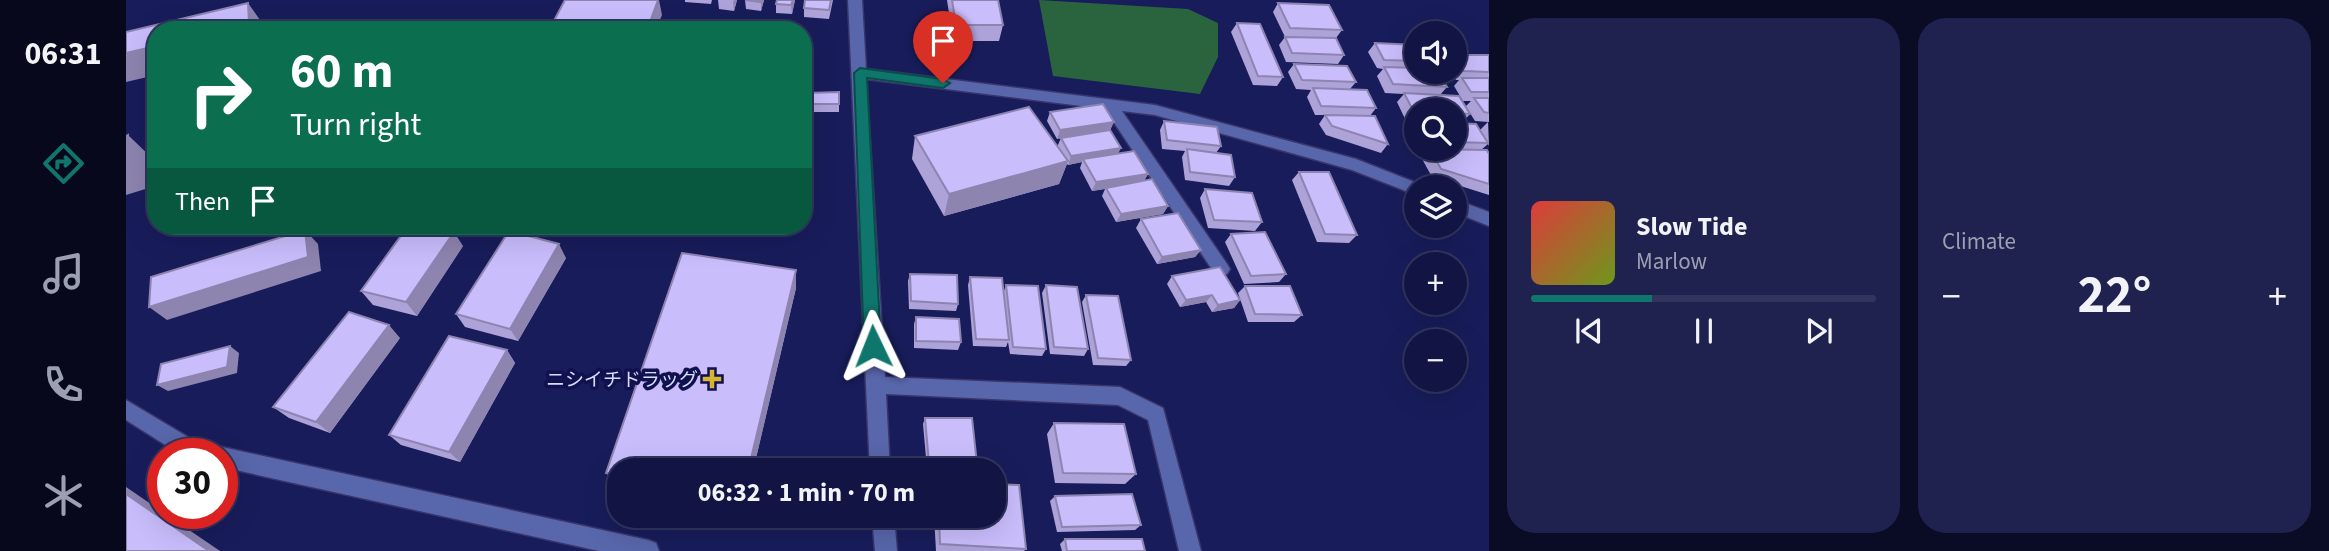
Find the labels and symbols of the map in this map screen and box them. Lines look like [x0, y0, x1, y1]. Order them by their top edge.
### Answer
pin [913, 11, 973, 83]
position arrow [836, 309, 910, 383]
place label: ニシイチドラッグ [546, 367, 698, 394]
marker: ニシイチドラッグ [704, 371, 720, 387]
speed limit sign: 30 [147, 438, 238, 529]

